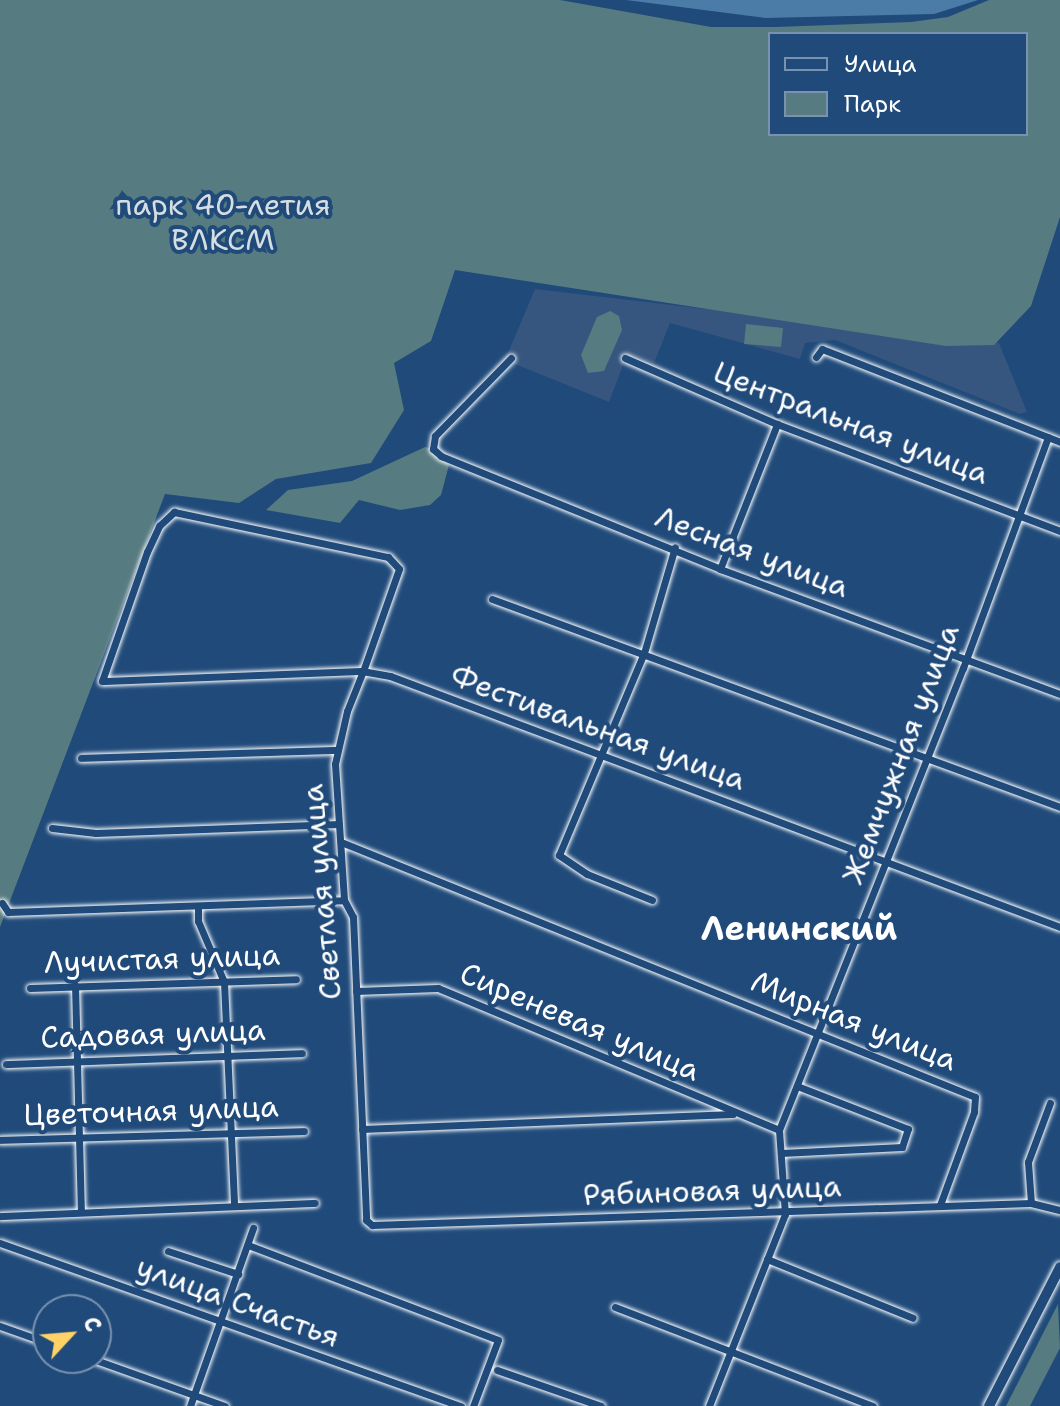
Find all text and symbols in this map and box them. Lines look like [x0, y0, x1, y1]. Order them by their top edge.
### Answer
legend [768, 32, 1028, 136]
text: Улица [844, 48, 917, 80]
text: Парк [844, 88, 901, 120]
park label: парк 40-летия ВЛКСМ [115, 187, 331, 258]
street label: Центральная улица [708, 354, 994, 492]
street label: Лесная улица [650, 499, 854, 605]
street label: Жемчужная улица [835, 619, 967, 889]
street label: Фестивальная улица [445, 658, 751, 798]
street label: Светлая улица [295, 783, 349, 1001]
district label: Ленинский [701, 909, 897, 949]
street label: Лучистая улица [43, 937, 281, 981]
street label: Сиреневая улица [455, 955, 705, 1089]
street label: Мирная улица [746, 963, 962, 1079]
street label: Садовая улица [40, 1012, 266, 1056]
street label: Цветочная улица [23, 1089, 279, 1133]
street label: Рябиновая улица [582, 1168, 842, 1214]
street label: улица Счастья [132, 1249, 344, 1355]
north arrow [32, 1294, 112, 1374]
text: С [76, 1312, 108, 1337]

